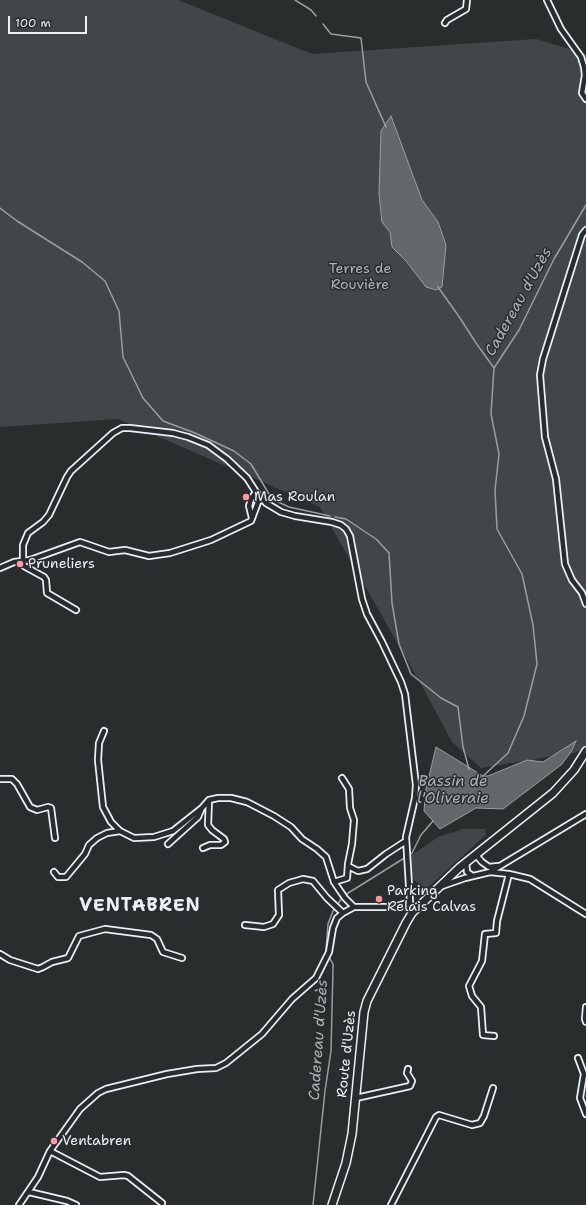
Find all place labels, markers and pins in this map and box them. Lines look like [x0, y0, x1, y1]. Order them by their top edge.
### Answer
place label: Mas Roulan [254, 489, 335, 505]
marker: Mas Roulan [241, 492, 251, 502]
place label: Pruneliers [28, 556, 95, 572]
marker: Pruneliers [15, 559, 25, 569]
place label: Parking Relais Calvas [387, 883, 476, 916]
marker: Parking Relais Calvas [374, 894, 384, 904]
place label: Ventabren [62, 1133, 131, 1149]
marker: Ventabren [49, 1136, 59, 1146]

